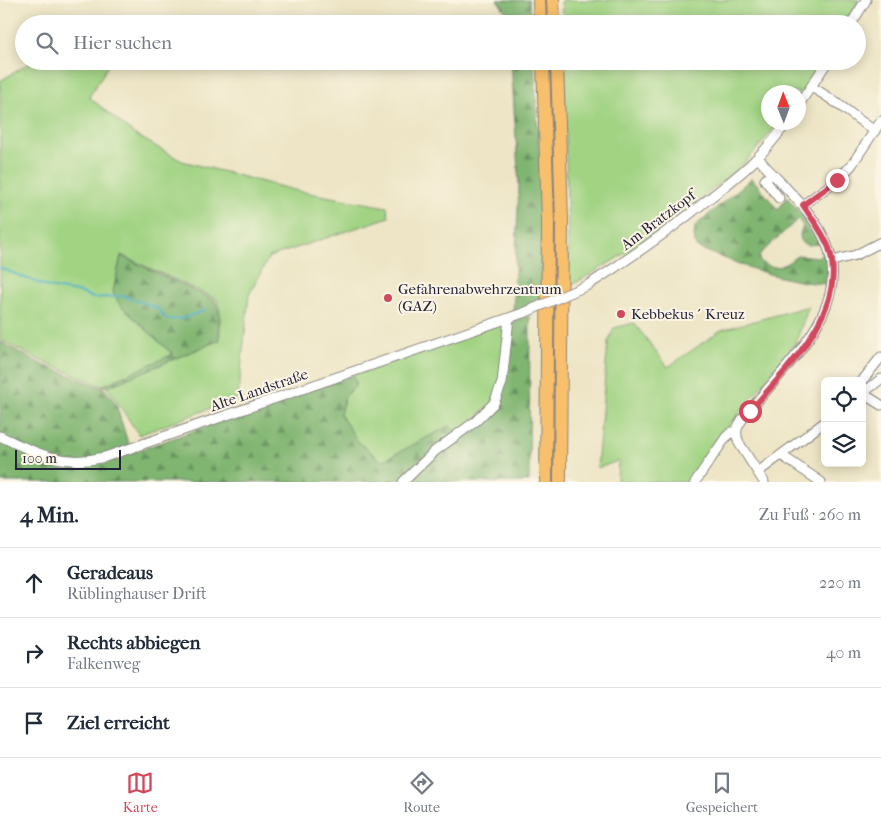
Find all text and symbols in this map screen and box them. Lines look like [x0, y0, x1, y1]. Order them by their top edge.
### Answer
search box [15, 15, 866, 70]
icon: search [33, 29, 61, 57]
text: Hier suchen [73, 32, 172, 54]
north arrow [761, 85, 806, 130]
route end [826, 169, 849, 192]
street label: Am Bratzkopf [616, 184, 701, 254]
place label: Gefahrenabwehrzentrum (GAZ) [398, 280, 562, 315]
marker: Gefahrenabwehrzentrum (GAZ) [382, 292, 394, 304]
place label: Kebbekus´ Kreuz [631, 305, 745, 323]
marker: Kebbekus´ Kreuz [615, 308, 627, 320]
street label: Alte Landstraße [207, 365, 311, 416]
map controls [821, 377, 866, 467]
button: locate [821, 377, 866, 422]
route start [739, 400, 762, 423]
button: layers [821, 422, 866, 467]
scale bar [15, 447, 121, 470]
text: 100 m [22, 450, 57, 467]
text: 4 Min. [20, 503, 79, 527]
text: Zu Fuß · 260 m [759, 505, 861, 524]
text: Geradeaus [67, 562, 153, 584]
icon: ahead [20, 569, 48, 597]
text: 220 m [819, 573, 861, 592]
text: Rüblinghauser Drift [67, 584, 207, 603]
text: Rechts abbiegen [67, 632, 201, 654]
icon: right [20, 639, 48, 667]
text: 40 m [826, 643, 861, 662]
text: Falkenweg [67, 654, 140, 673]
icon: arrive [20, 709, 48, 737]
text: Ziel erreicht [67, 712, 170, 734]
tab: Karte [123, 769, 158, 816]
tab: Route [403, 769, 440, 816]
tab: Gespeichert [686, 769, 758, 816]

